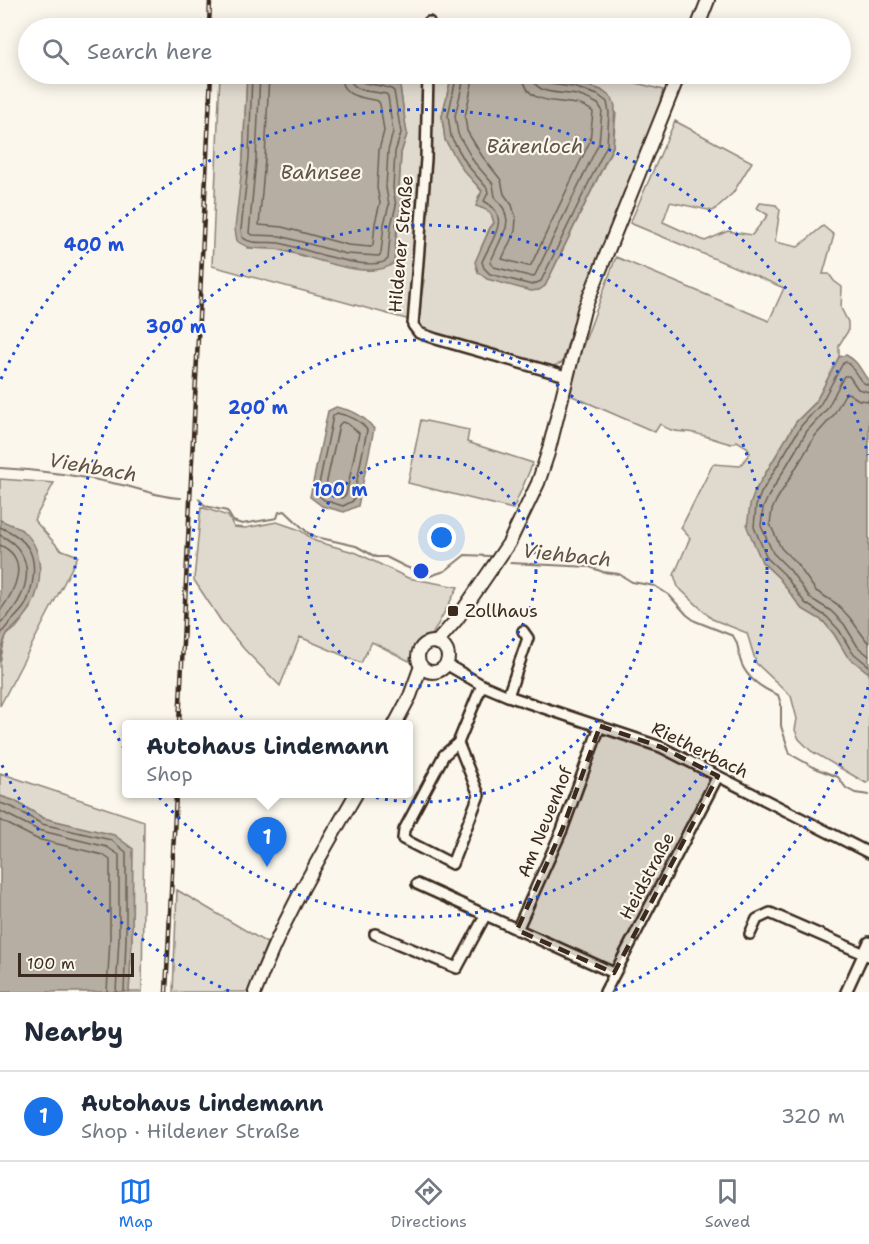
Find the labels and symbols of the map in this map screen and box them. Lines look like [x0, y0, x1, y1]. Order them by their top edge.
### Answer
water label: Bärenloch [487, 133, 584, 159]
water label: Bahnsee [281, 159, 361, 185]
street label: Hildener Straße [383, 174, 419, 314]
text: 400 m [64, 233, 125, 257]
text: 300 m [146, 315, 207, 339]
text: 200 m [228, 396, 289, 420]
water label: Viehbach [47, 446, 139, 488]
text: 100 m [312, 478, 368, 502]
your location [427, 523, 456, 552]
water label: Viehbach [521, 537, 613, 573]
centre of rings [411, 561, 431, 581]
place label: Zollhaus [465, 599, 538, 623]
marker: Zollhaus [446, 604, 460, 618]
street label: Rietherbach [647, 716, 753, 784]
street label: Am Neuenhof [512, 763, 578, 881]
pin: 1 [248, 818, 286, 867]
street label: Heidstraße [614, 828, 680, 924]
scale bar [18, 950, 134, 978]

